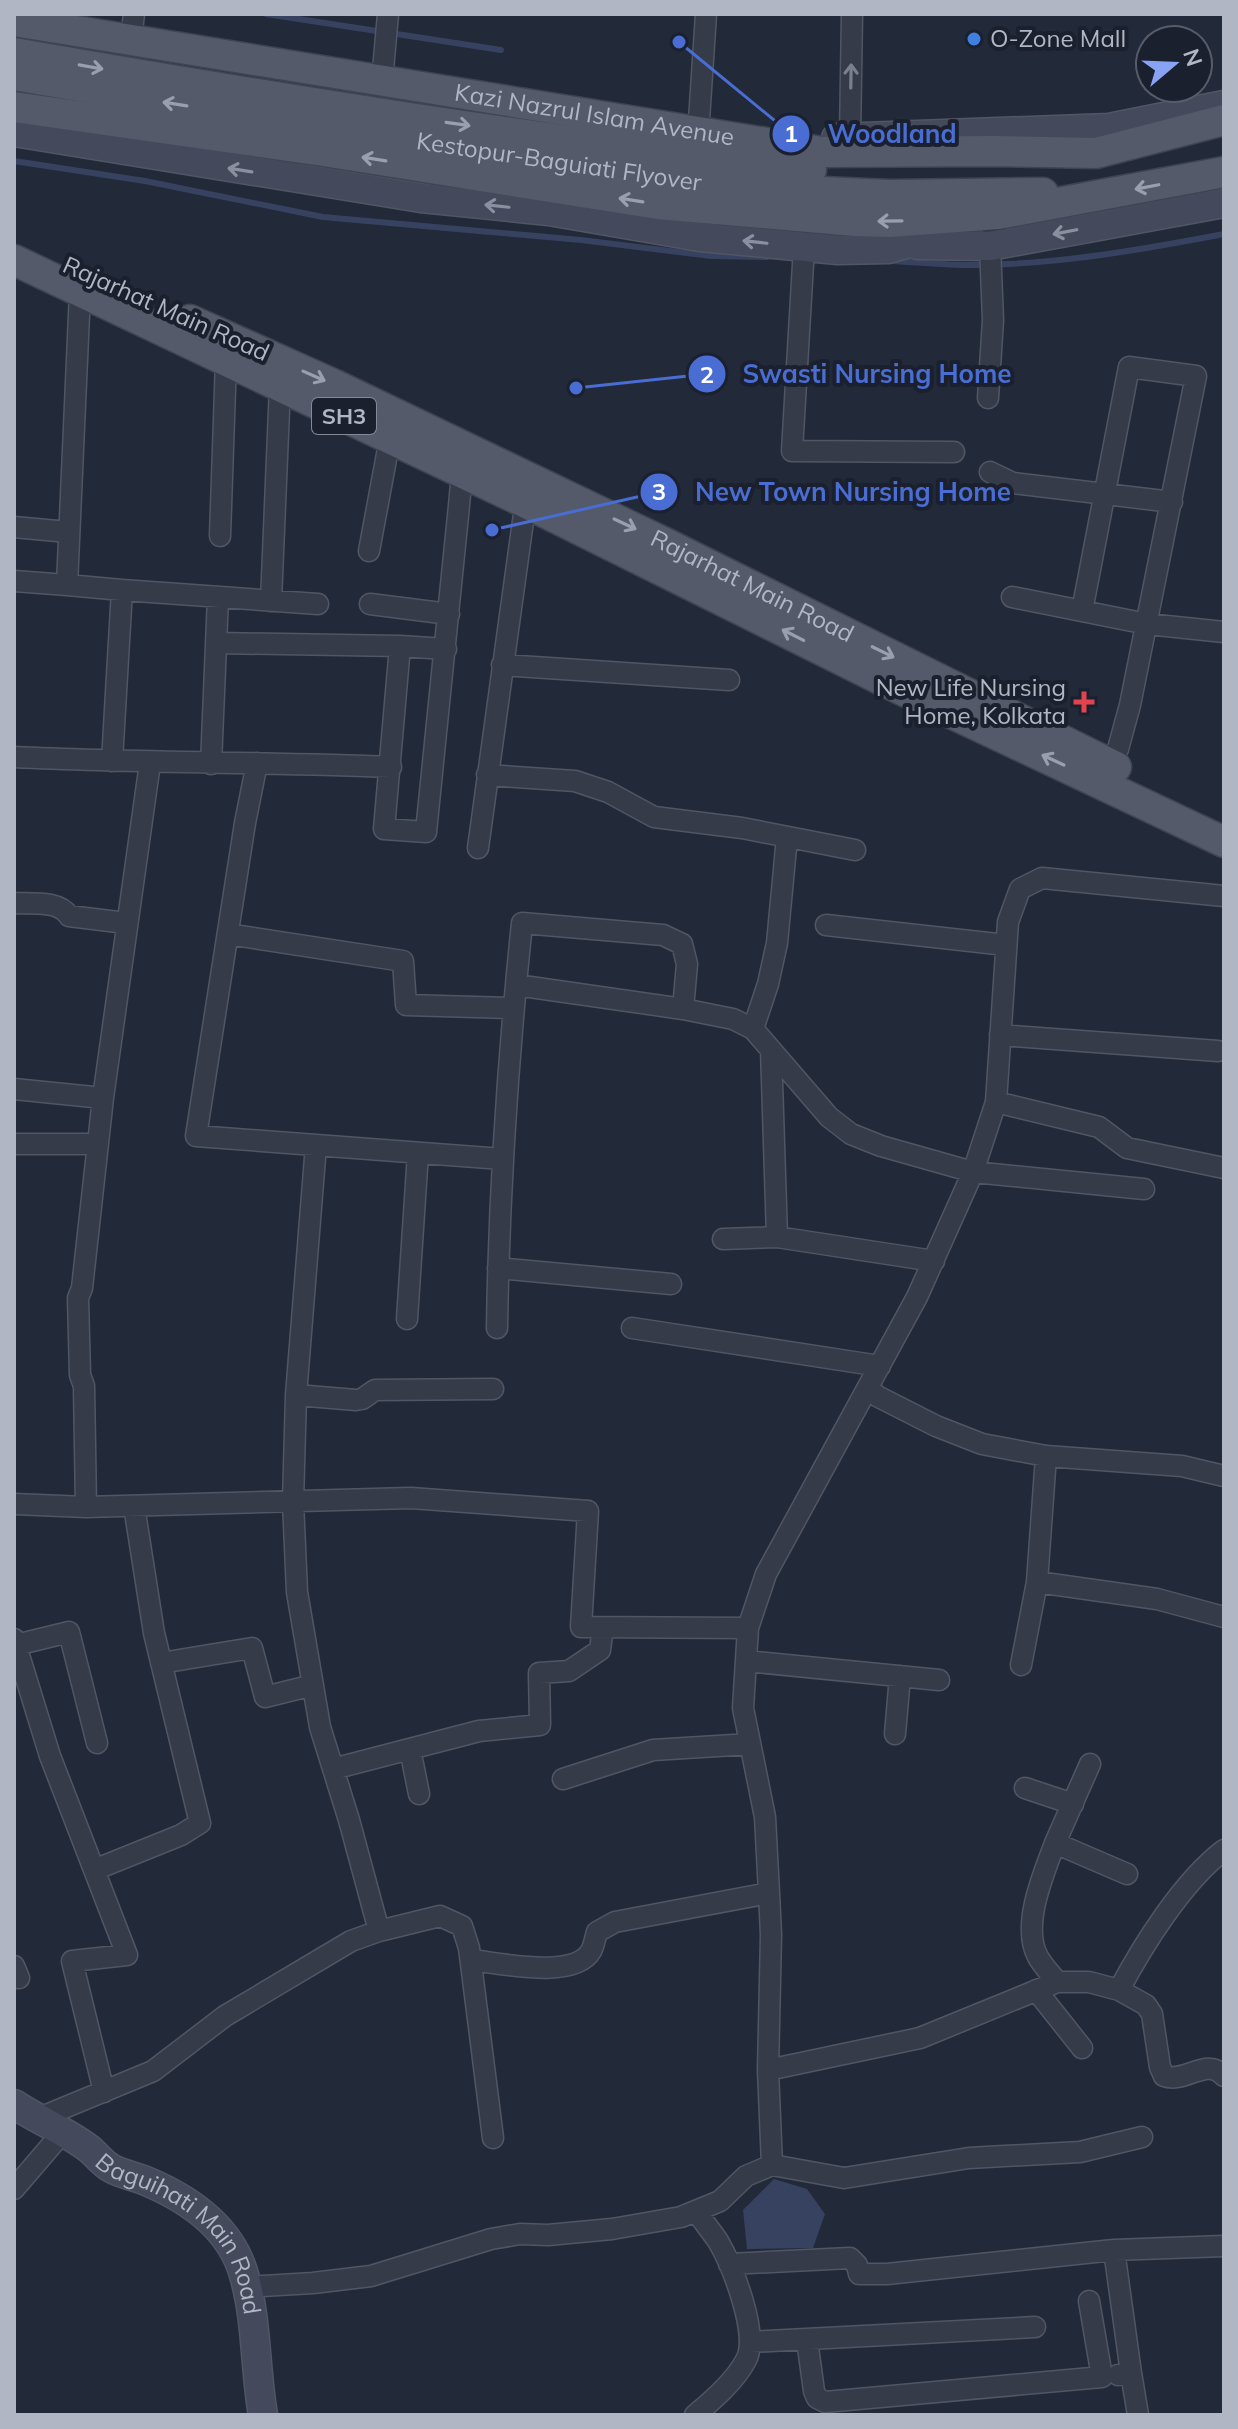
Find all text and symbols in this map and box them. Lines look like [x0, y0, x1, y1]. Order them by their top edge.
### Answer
place label: O-Zone Mall [990, 23, 1126, 53]
north arrow [1134, 24, 1214, 104]
marker: O-Zone Mall [965, 30, 983, 48]
text: N [1177, 45, 1209, 70]
one-way arrow [78, 60, 103, 75]
one-way arrow [843, 63, 859, 90]
street label: Kazi Nazrul Islam Avenue [453, 77, 737, 152]
one-way arrow [162, 96, 188, 111]
callout: Woodland [771, 109, 973, 159]
one-way arrow [445, 117, 471, 132]
text: Woodland [827, 117, 957, 150]
text: 1 [784, 118, 798, 148]
street label: Kestopur-Baguiati Flyover [415, 125, 704, 197]
one-way arrow [362, 151, 388, 166]
one-way arrow [228, 162, 253, 177]
one-way arrow [1135, 180, 1161, 195]
one-way arrow [619, 191, 644, 206]
one-way arrow [485, 198, 511, 213]
one-way arrow [877, 213, 904, 229]
one-way arrow [1052, 226, 1078, 241]
one-way arrow [742, 234, 769, 249]
street label: Rajarhat Main Road [59, 249, 274, 367]
callout: Swasti Nursing Home [687, 349, 1028, 399]
text: Swasti Nursing Home [742, 357, 1012, 390]
text: 2 [700, 359, 714, 389]
one-way arrow [302, 369, 326, 384]
road number: SH3 [312, 398, 376, 434]
callout: New Town Nursing Home [639, 467, 1027, 517]
text: New Town Nursing Home [695, 475, 1011, 508]
text: 3 [652, 476, 666, 506]
one-way arrow [612, 517, 636, 532]
street label: Rajarhat Main Road [646, 522, 859, 648]
one-way arrow [781, 627, 805, 643]
one-way arrow [871, 644, 895, 660]
place label: New Life Nursing Home, Kolkata [876, 672, 1066, 730]
marker: New Life Nursing Home, Kolkata [1073, 691, 1095, 713]
one-way arrow [1041, 752, 1065, 767]
street label: Baguihati Main Road [90, 2146, 268, 2316]

